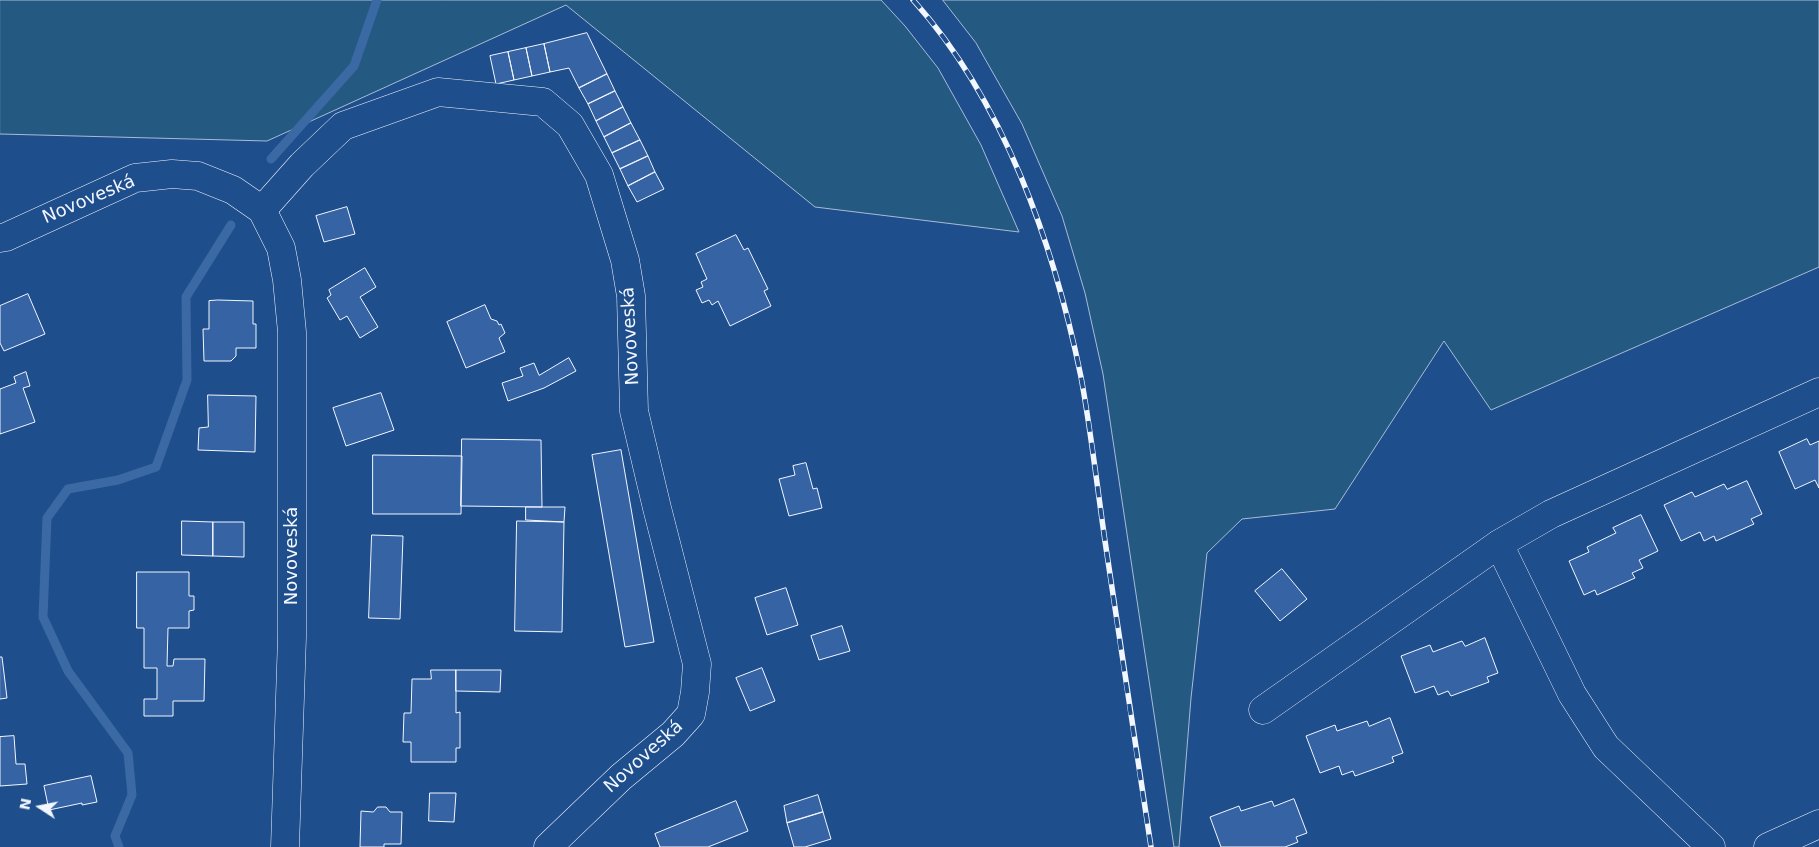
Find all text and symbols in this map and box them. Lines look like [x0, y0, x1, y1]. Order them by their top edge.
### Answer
street label: Novoveská [39, 171, 139, 229]
street label: Novoveská [618, 286, 644, 386]
street label: Novoveská [281, 507, 303, 605]
street label: Novoveská [600, 716, 688, 798]
north arrow [15, 782, 65, 832]
text: N [16, 797, 34, 811]

